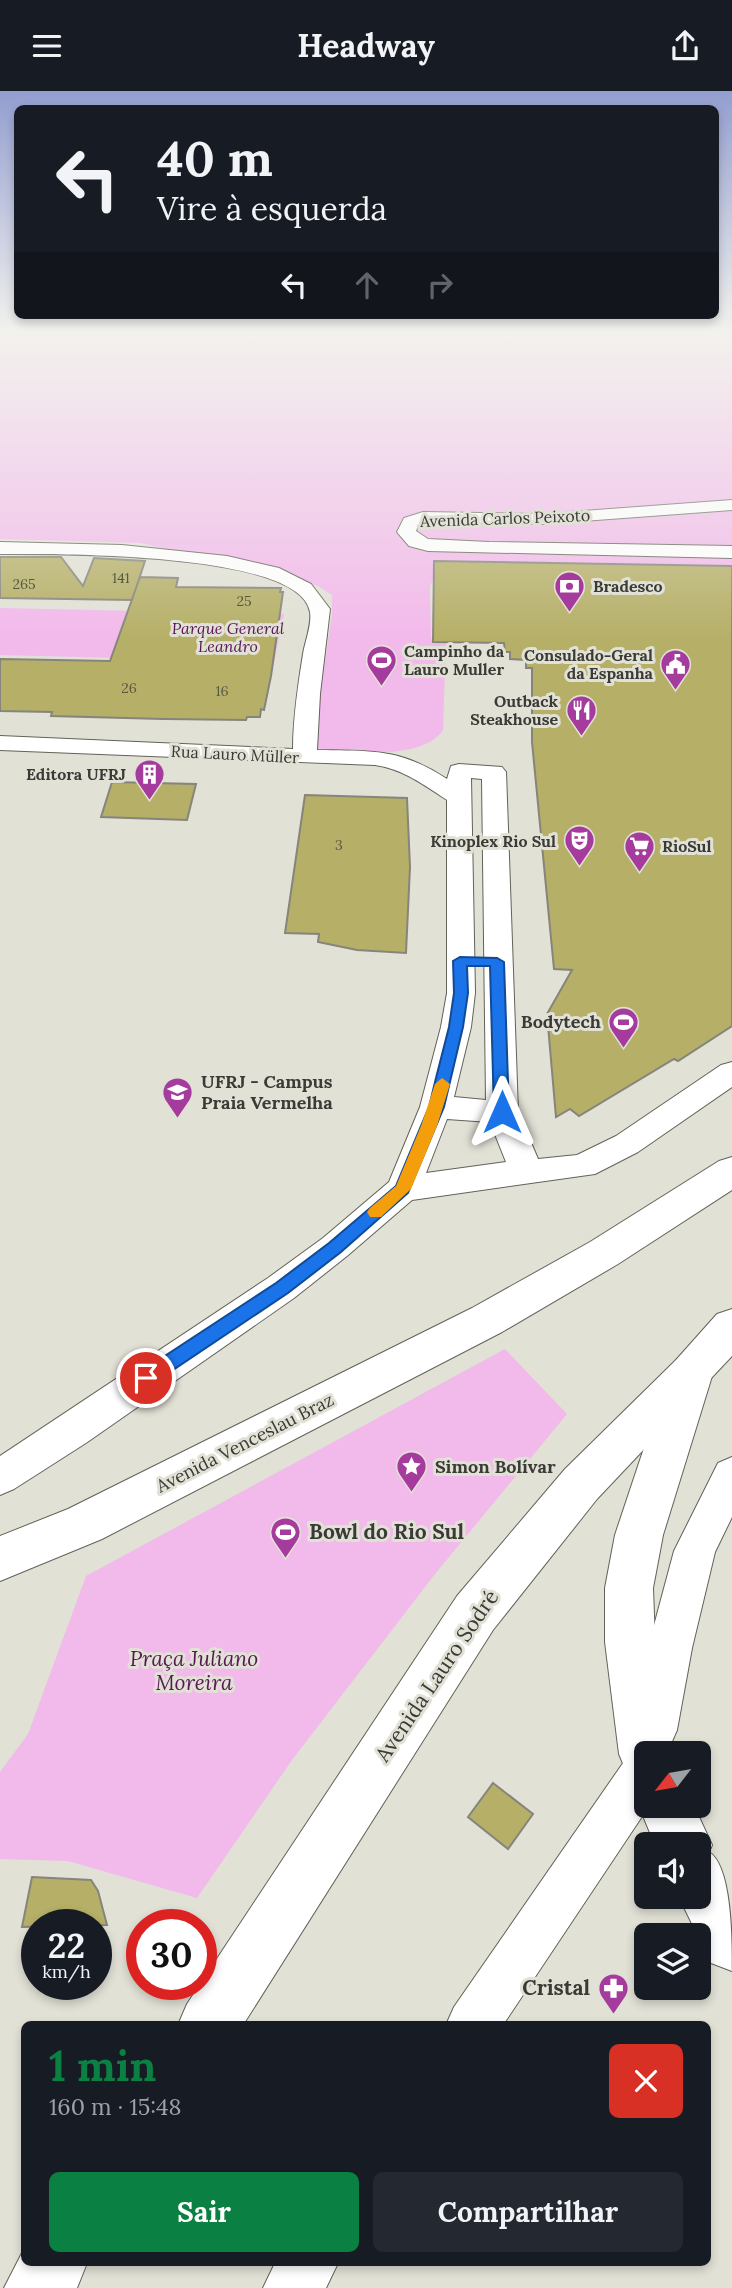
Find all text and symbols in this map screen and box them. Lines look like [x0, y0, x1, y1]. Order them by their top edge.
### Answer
text: Headway [297, 25, 435, 66]
icon: menu [28, 27, 66, 65]
icon: share [666, 27, 704, 65]
text: 40 m [157, 127, 273, 189]
icon: left [42, 133, 133, 224]
text: Vire à esquerda [157, 188, 387, 229]
icon: left [275, 266, 313, 304]
icon: ahead [348, 266, 386, 304]
icon: right [421, 266, 459, 304]
street label: Avenida Carlos Peixoto [419, 505, 590, 531]
house number: 141 [112, 569, 130, 587]
bank icon: Bradesco [553, 569, 587, 613]
house number: 265 [12, 575, 36, 593]
place label: Bradesco [593, 576, 663, 596]
house number: 25 [236, 592, 252, 610]
park label: Parque General Leandro [172, 618, 285, 656]
place label: Campinho da Lauro Muller [404, 641, 505, 679]
sports icon: Campinho da Lauro Muller [364, 643, 398, 687]
place label: Consulado-Geral da Espanha [524, 645, 654, 683]
public building icon: Consulado-Geral da Espanha [659, 647, 693, 691]
house number: 26 [121, 679, 137, 697]
house number: 16 [215, 682, 229, 700]
place label: Outback Steakhouse [470, 691, 558, 729]
restaurant icon: Outback Steakhouse [564, 693, 598, 737]
street label: Rua Lauro Müller [170, 741, 300, 767]
building icon: Editora UFRJ [132, 757, 166, 801]
place label: Editora UFRJ [26, 764, 126, 784]
theatre icon: Kinoplex Rio Sul [562, 824, 596, 868]
supermarket icon: RioSul [622, 829, 656, 873]
place label: Kinoplex Rio Sul [430, 831, 556, 851]
house number: 3 [335, 836, 343, 854]
place label: RioSul [662, 836, 711, 856]
sports icon: Bodytech [607, 1005, 641, 1049]
place label: Bodytech [521, 1010, 601, 1033]
place label: UFRJ - Campus Praia Vermelha [201, 1070, 333, 1114]
school or university icon: UFRJ - Campus Praia Vermelha [161, 1075, 195, 1119]
position arrow [465, 1075, 539, 1149]
pin [116, 1348, 176, 1408]
icon: arrive [127, 1359, 165, 1397]
street label: Avenida Venceslau Braz [151, 1388, 338, 1498]
place icon: Simon Bolívar [395, 1450, 429, 1494]
place label: Simon Bolívar [435, 1455, 556, 1478]
sports icon: Bowl do Rio Sul [269, 1515, 303, 1559]
place label: Bowl do Rio Sul [309, 1518, 465, 1545]
street label: Avenida Lauro Sodré [368, 1584, 504, 1768]
park label: Praça Juliano Moreira [130, 1645, 258, 1696]
north arrow [634, 1741, 710, 1818]
map controls [634, 1741, 711, 2000]
button: sound [634, 1832, 711, 1909]
speed limit sign: 30 [126, 1909, 217, 2000]
text: 22 [48, 1923, 85, 1968]
button: layers [634, 1923, 711, 2000]
text: km/h [42, 1960, 91, 1983]
pharmacy icon: Cristal [596, 1971, 630, 2015]
place label: Cristal [522, 1974, 590, 2001]
text: 1 min [49, 2039, 156, 2093]
button: close [609, 2044, 683, 2118]
text: 160 m · 15:48 [49, 2092, 181, 2121]
button: Sair [49, 2172, 359, 2252]
button: Compartilhar [373, 2172, 683, 2252]

